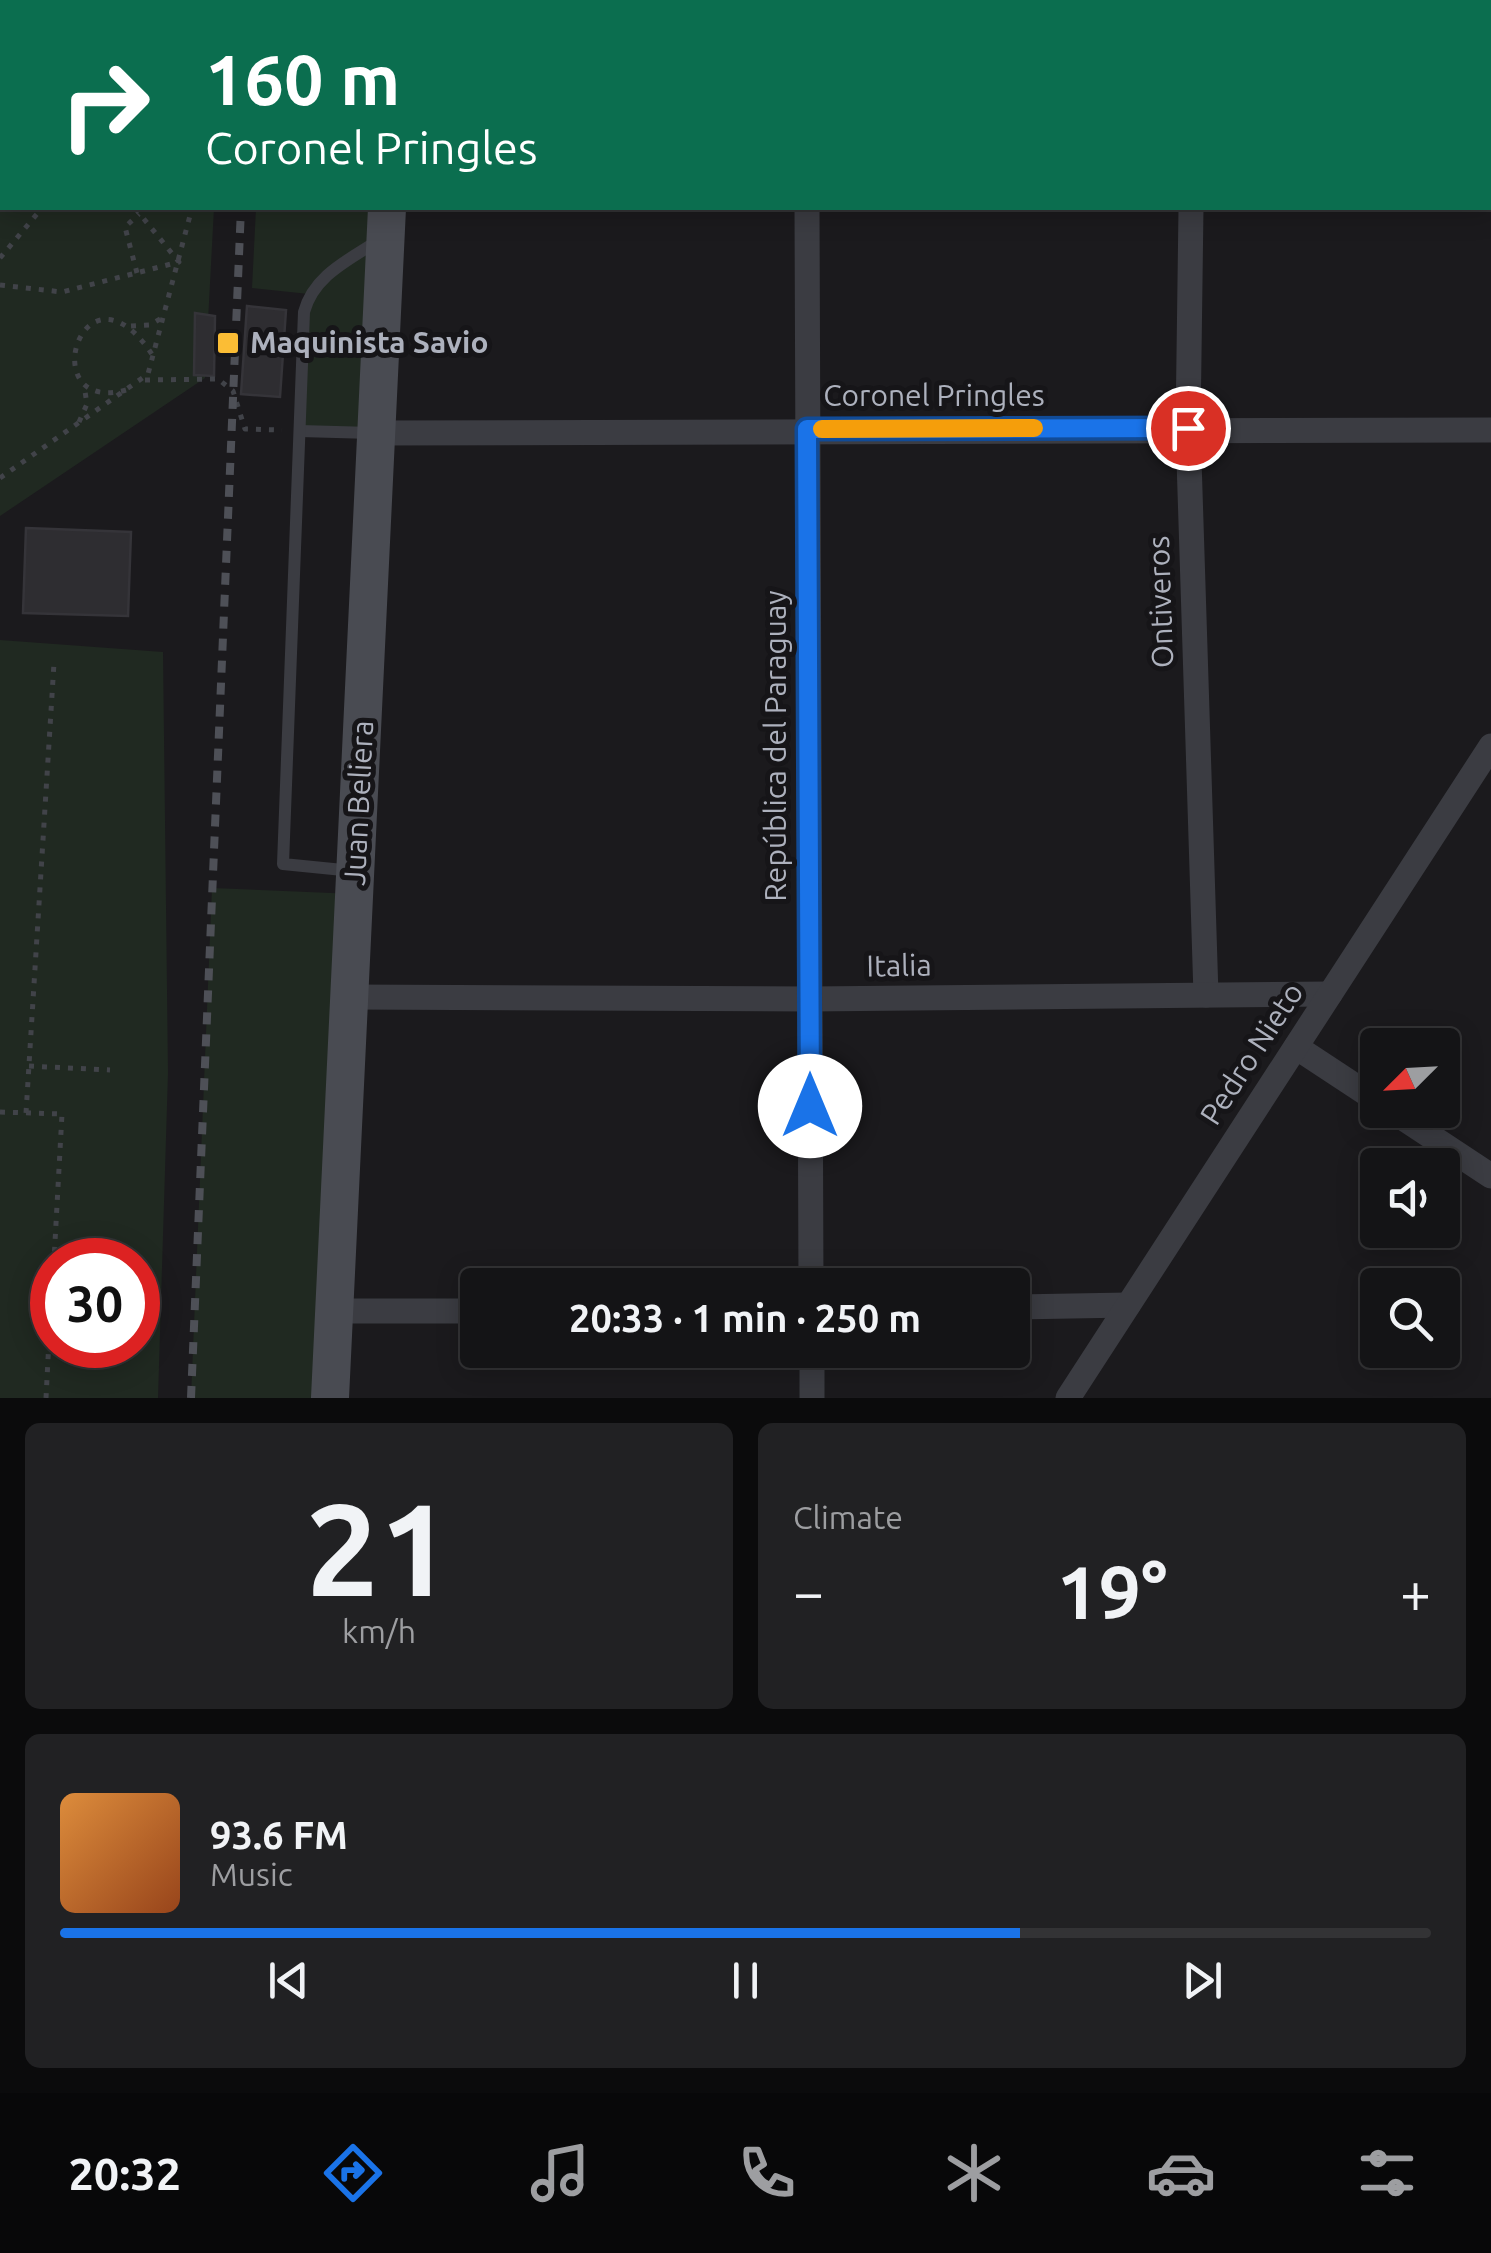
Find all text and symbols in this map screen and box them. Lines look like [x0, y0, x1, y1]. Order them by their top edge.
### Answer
icon: right [40, 40, 170, 170]
text: 160 m [205, 40, 400, 118]
text: Coronel Pringles [205, 122, 537, 173]
place label: Maquinista Savio [250, 325, 489, 359]
marker: Maquinista Savio [215, 330, 241, 356]
street label: Coronel Pringles [823, 378, 1045, 412]
pin [1146, 386, 1231, 471]
icon: arrive [1161, 401, 1216, 456]
street label: Ontiveros [1141, 535, 1179, 669]
street label: República del Paraguay [758, 590, 792, 902]
street label: Juan Beliera [337, 719, 379, 886]
street label: Italia [866, 947, 932, 983]
street label: Pedro Nieto [1193, 976, 1309, 1131]
north arrow [1360, 1028, 1460, 1128]
map controls [1360, 1028, 1460, 1368]
position arrow [758, 1054, 862, 1158]
button: sound [1360, 1148, 1460, 1248]
speed limit sign: 30 [30, 1238, 160, 1368]
button: search [1360, 1268, 1460, 1368]
text: 20:33 · 1 min · 250 m [569, 1297, 921, 1339]
text: 21 [306, 1475, 452, 1621]
text: Climate [793, 1499, 903, 1535]
text: 19° [1056, 1549, 1168, 1633]
text: − [793, 1561, 824, 1622]
text: + [1400, 1561, 1431, 1622]
text: km/h [342, 1613, 416, 1649]
text: 93.6 FM [210, 1814, 348, 1856]
text: Music [210, 1856, 293, 1892]
icon: previous [261, 1953, 316, 2008]
icon: pause [718, 1953, 773, 2008]
icon: next [1175, 1953, 1230, 2008]
icon: directions [318, 2138, 388, 2208]
icon: music [525, 2138, 595, 2208]
icon: phone [732, 2138, 802, 2208]
icon: climate [939, 2138, 1009, 2208]
icon: car [1146, 2138, 1216, 2208]
icon: filters [1352, 2138, 1422, 2208]
text: 20:32 [68, 2148, 181, 2199]

